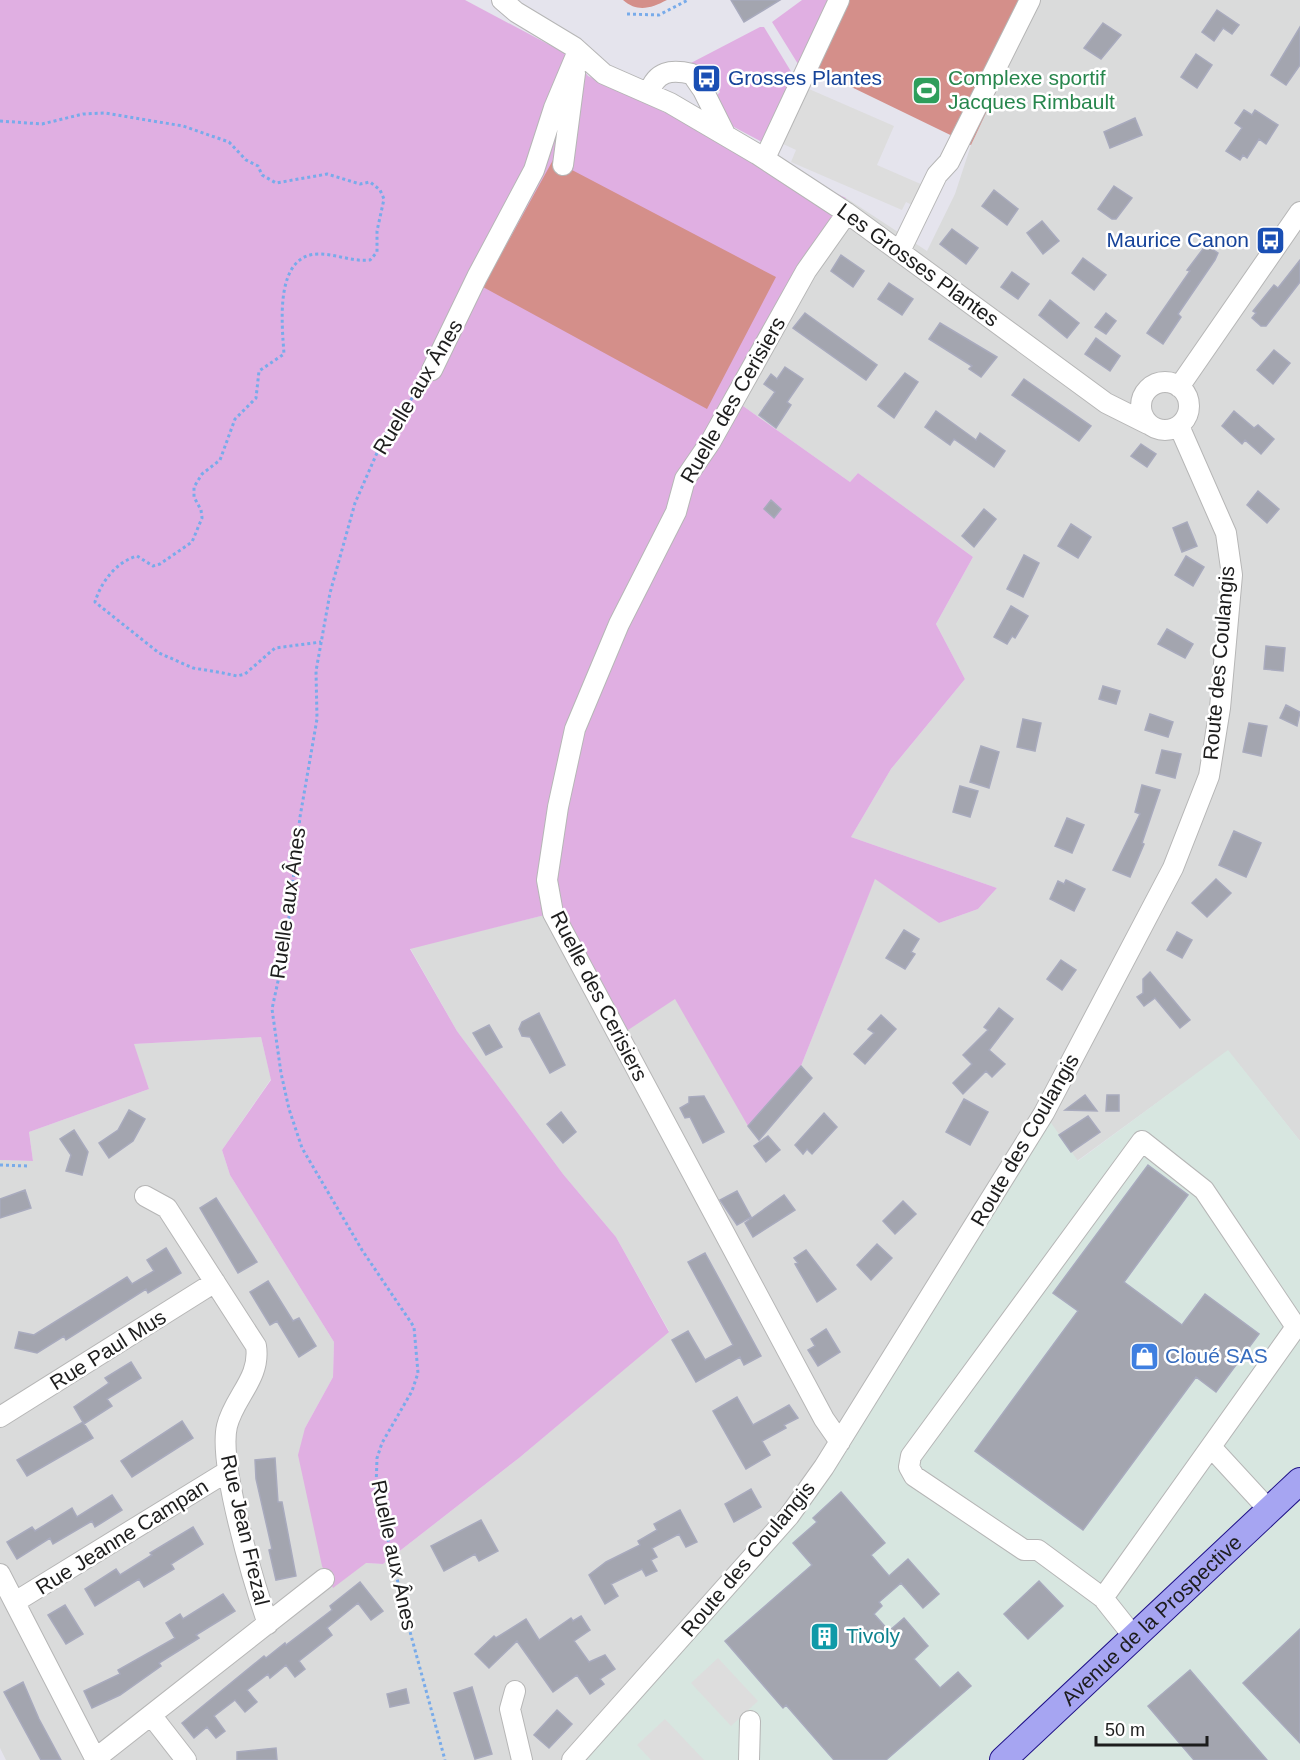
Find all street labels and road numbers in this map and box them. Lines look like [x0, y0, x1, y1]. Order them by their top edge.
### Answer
street label: Les Grosses Plantes [833, 198, 1003, 331]
street label: Ruelle des Cerisiers [676, 313, 790, 487]
street label: Ruelle aux Ânes [368, 315, 467, 458]
street label: Route des Coulangis [1199, 565, 1238, 761]
street label: Ruelle aux Ânes [265, 826, 310, 980]
street label: Ruelle des Cerisiers [547, 907, 652, 1085]
street label: Route des Coulangis [966, 1050, 1083, 1230]
street label: Rue Paul Mus [46, 1305, 170, 1394]
street label: Rue Jean Frezal [217, 1452, 274, 1608]
street label: Rue Jeanne Campan [31, 1474, 212, 1599]
street label: Route des Coulangis [676, 1477, 819, 1641]
street label: Ruelle aux Ânes [367, 1478, 422, 1632]
street label: Avenue de la Prospective [1057, 1530, 1246, 1710]

